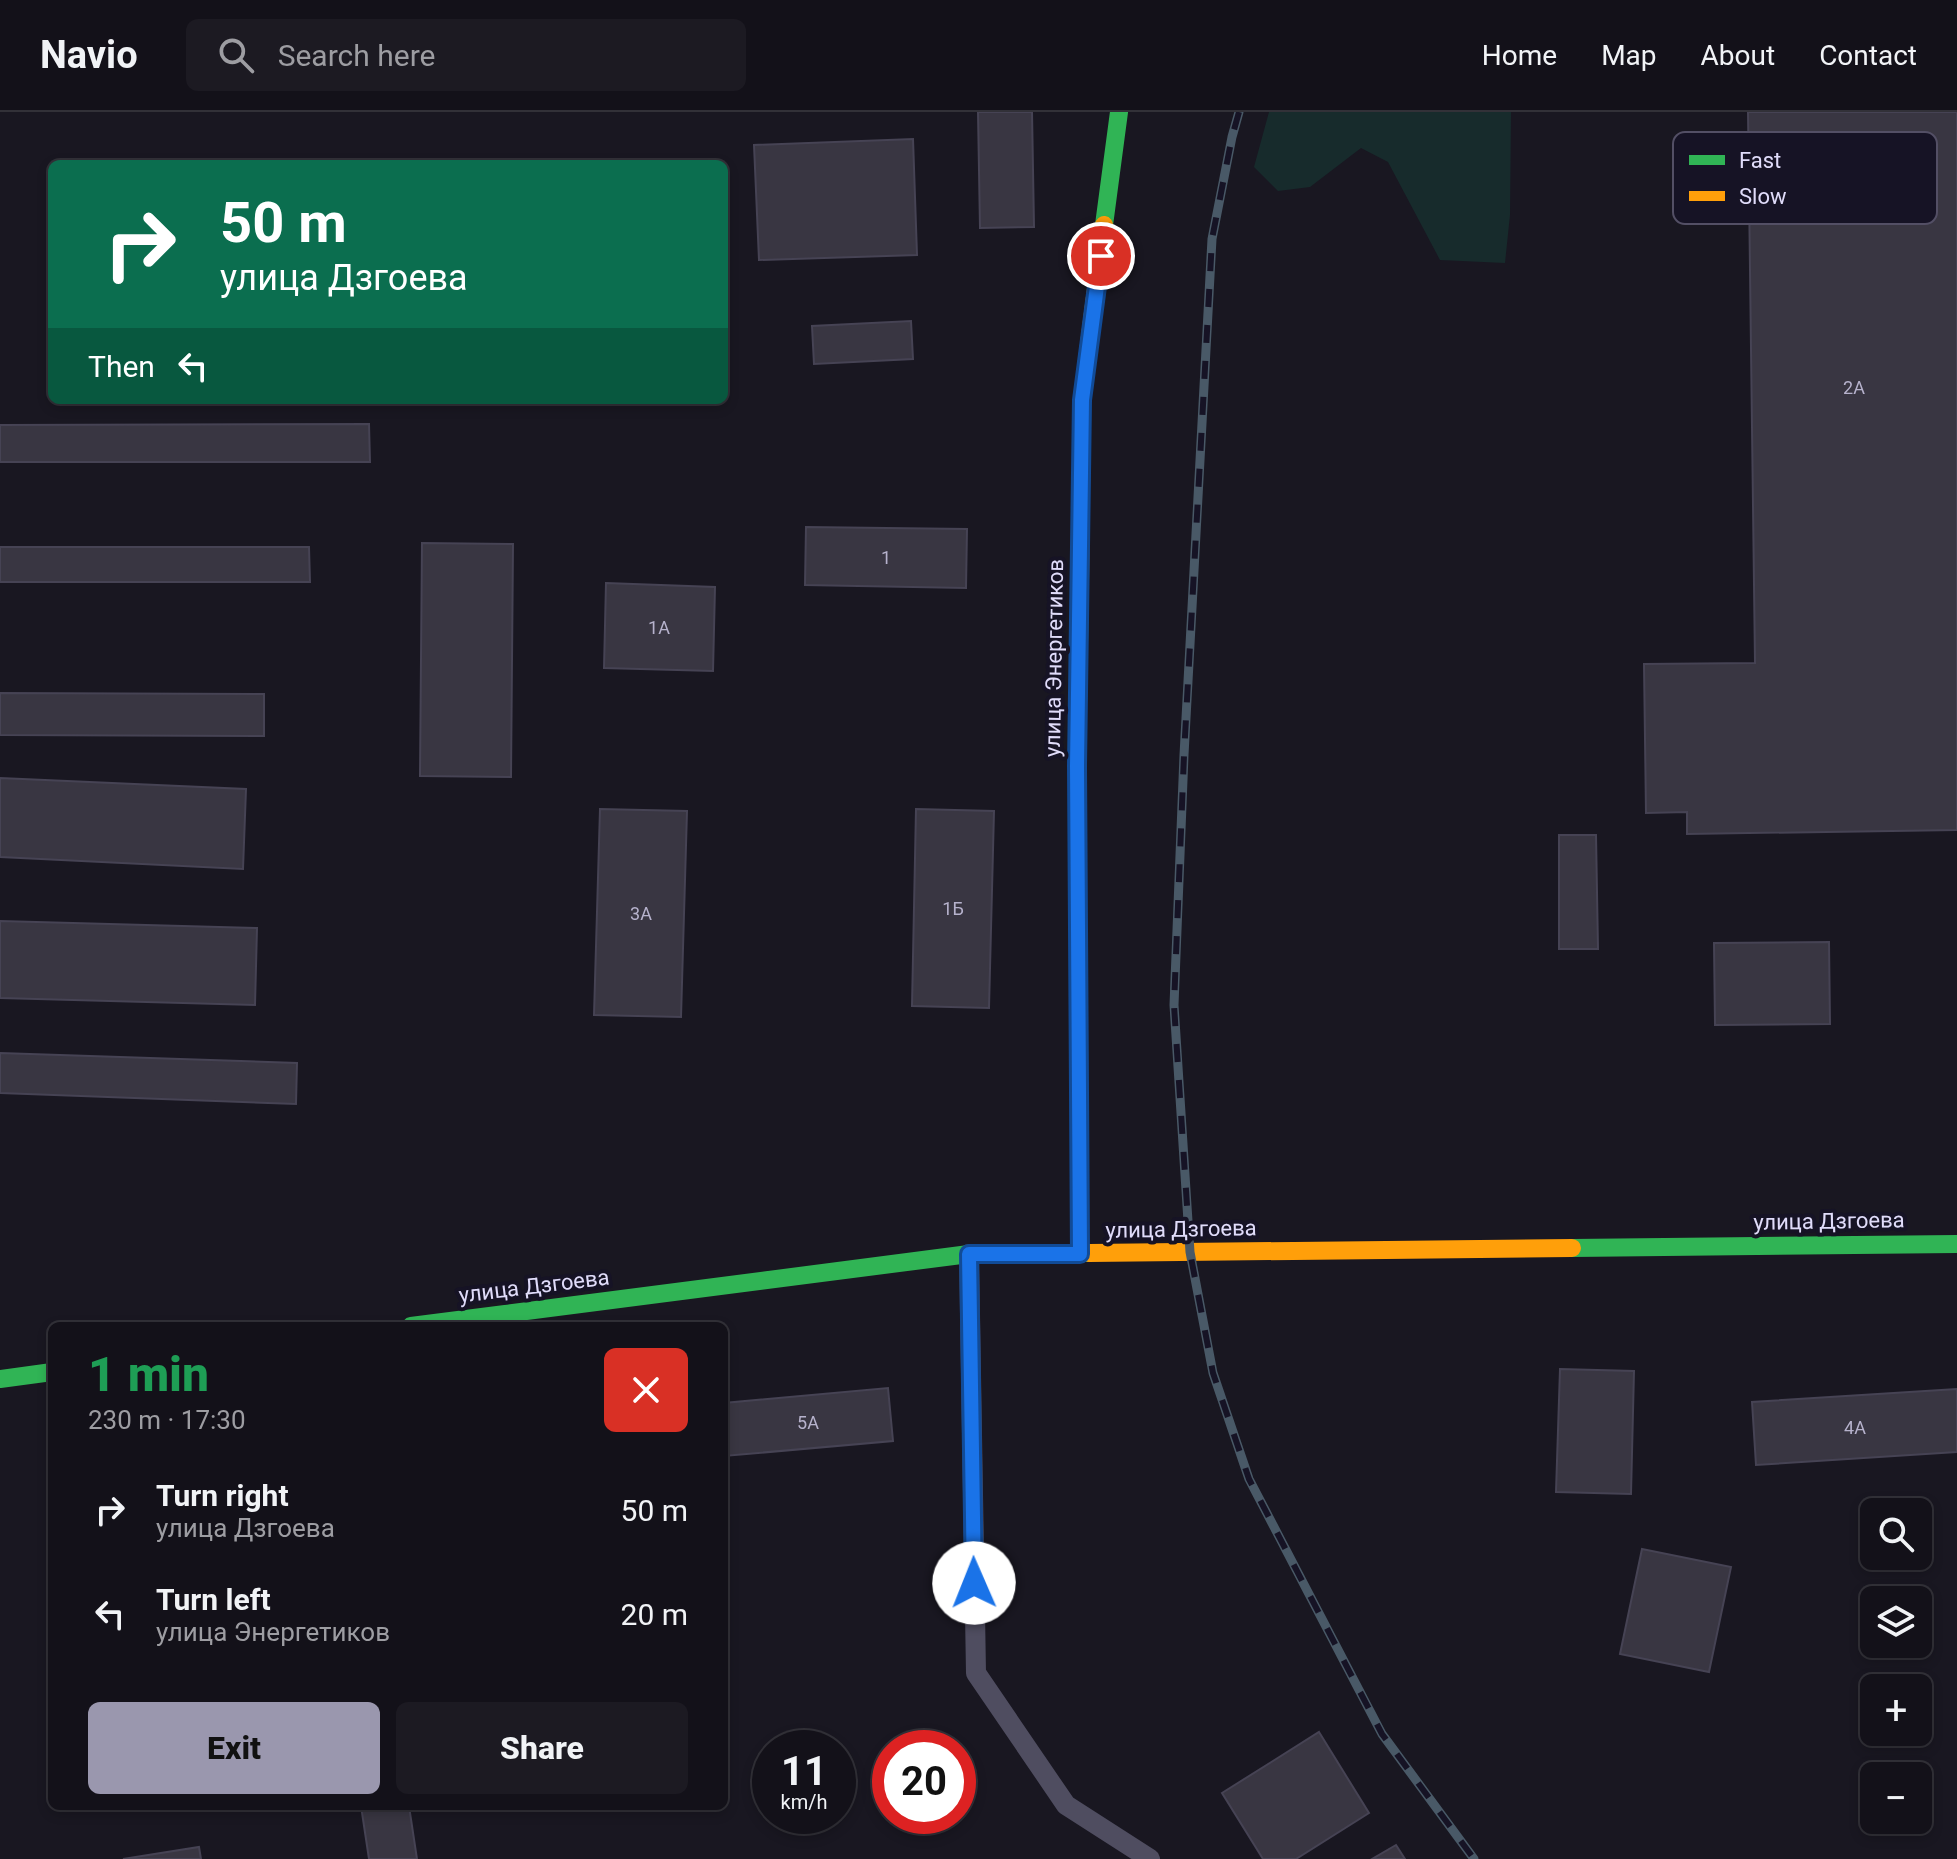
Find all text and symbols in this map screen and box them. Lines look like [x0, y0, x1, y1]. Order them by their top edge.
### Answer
search box [186, 19, 746, 91]
text: Navio [40, 33, 138, 77]
icon: search [214, 33, 258, 77]
text: Search here [278, 38, 435, 73]
text: Home [1482, 39, 1557, 72]
text: Map [1601, 39, 1657, 72]
text: About [1701, 39, 1775, 72]
text: Contact [1819, 39, 1917, 72]
legend [1673, 132, 1937, 224]
text: Fast [1739, 148, 1781, 173]
text: Slow [1739, 184, 1787, 209]
text: 50 m [220, 190, 347, 256]
icon: right [88, 192, 192, 296]
pin [1067, 222, 1135, 290]
icon: arrive [1079, 234, 1123, 278]
text: улица Дзгоева [220, 257, 468, 299]
icon: left [171, 344, 215, 388]
text: Then [88, 349, 155, 384]
house number: 2А [1843, 377, 1865, 398]
house number: 1 [881, 547, 891, 568]
street label: улица Энергетиков [1040, 559, 1068, 757]
house number: 1А [648, 617, 670, 638]
house number: 1Б [942, 898, 964, 919]
house number: 3А [630, 903, 652, 924]
street label: улица Дзгоева [1753, 1207, 1905, 1235]
street label: улица Дзгоева [1105, 1215, 1257, 1243]
street label: улица Дзгоева [457, 1264, 611, 1308]
text: 1 min [88, 1346, 209, 1403]
button: close [604, 1348, 688, 1432]
text: 230 m · 17:30 [88, 1405, 246, 1435]
house number: 5А [797, 1412, 819, 1433]
house number: 4А [1844, 1417, 1866, 1438]
text: Turn right [156, 1478, 289, 1513]
icon: right [88, 1488, 132, 1532]
text: 50 m [621, 1493, 688, 1528]
map controls [1860, 1498, 1932, 1834]
button: search [1860, 1498, 1932, 1570]
text: улица Дзгоева [156, 1513, 335, 1543]
position arrow [932, 1541, 1016, 1625]
text: Turn left [156, 1582, 271, 1617]
button: layers [1860, 1586, 1932, 1658]
icon: left [88, 1592, 132, 1636]
text: 20 m [621, 1597, 688, 1632]
text: улица Энергетиков [156, 1617, 390, 1647]
button: + [1860, 1674, 1932, 1746]
button: Exit [88, 1702, 380, 1794]
button: Share [396, 1702, 688, 1794]
speed limit sign: 20 [872, 1730, 976, 1834]
text: 11 [781, 1748, 827, 1795]
button: − [1860, 1762, 1932, 1834]
text: km/h [781, 1790, 827, 1814]

